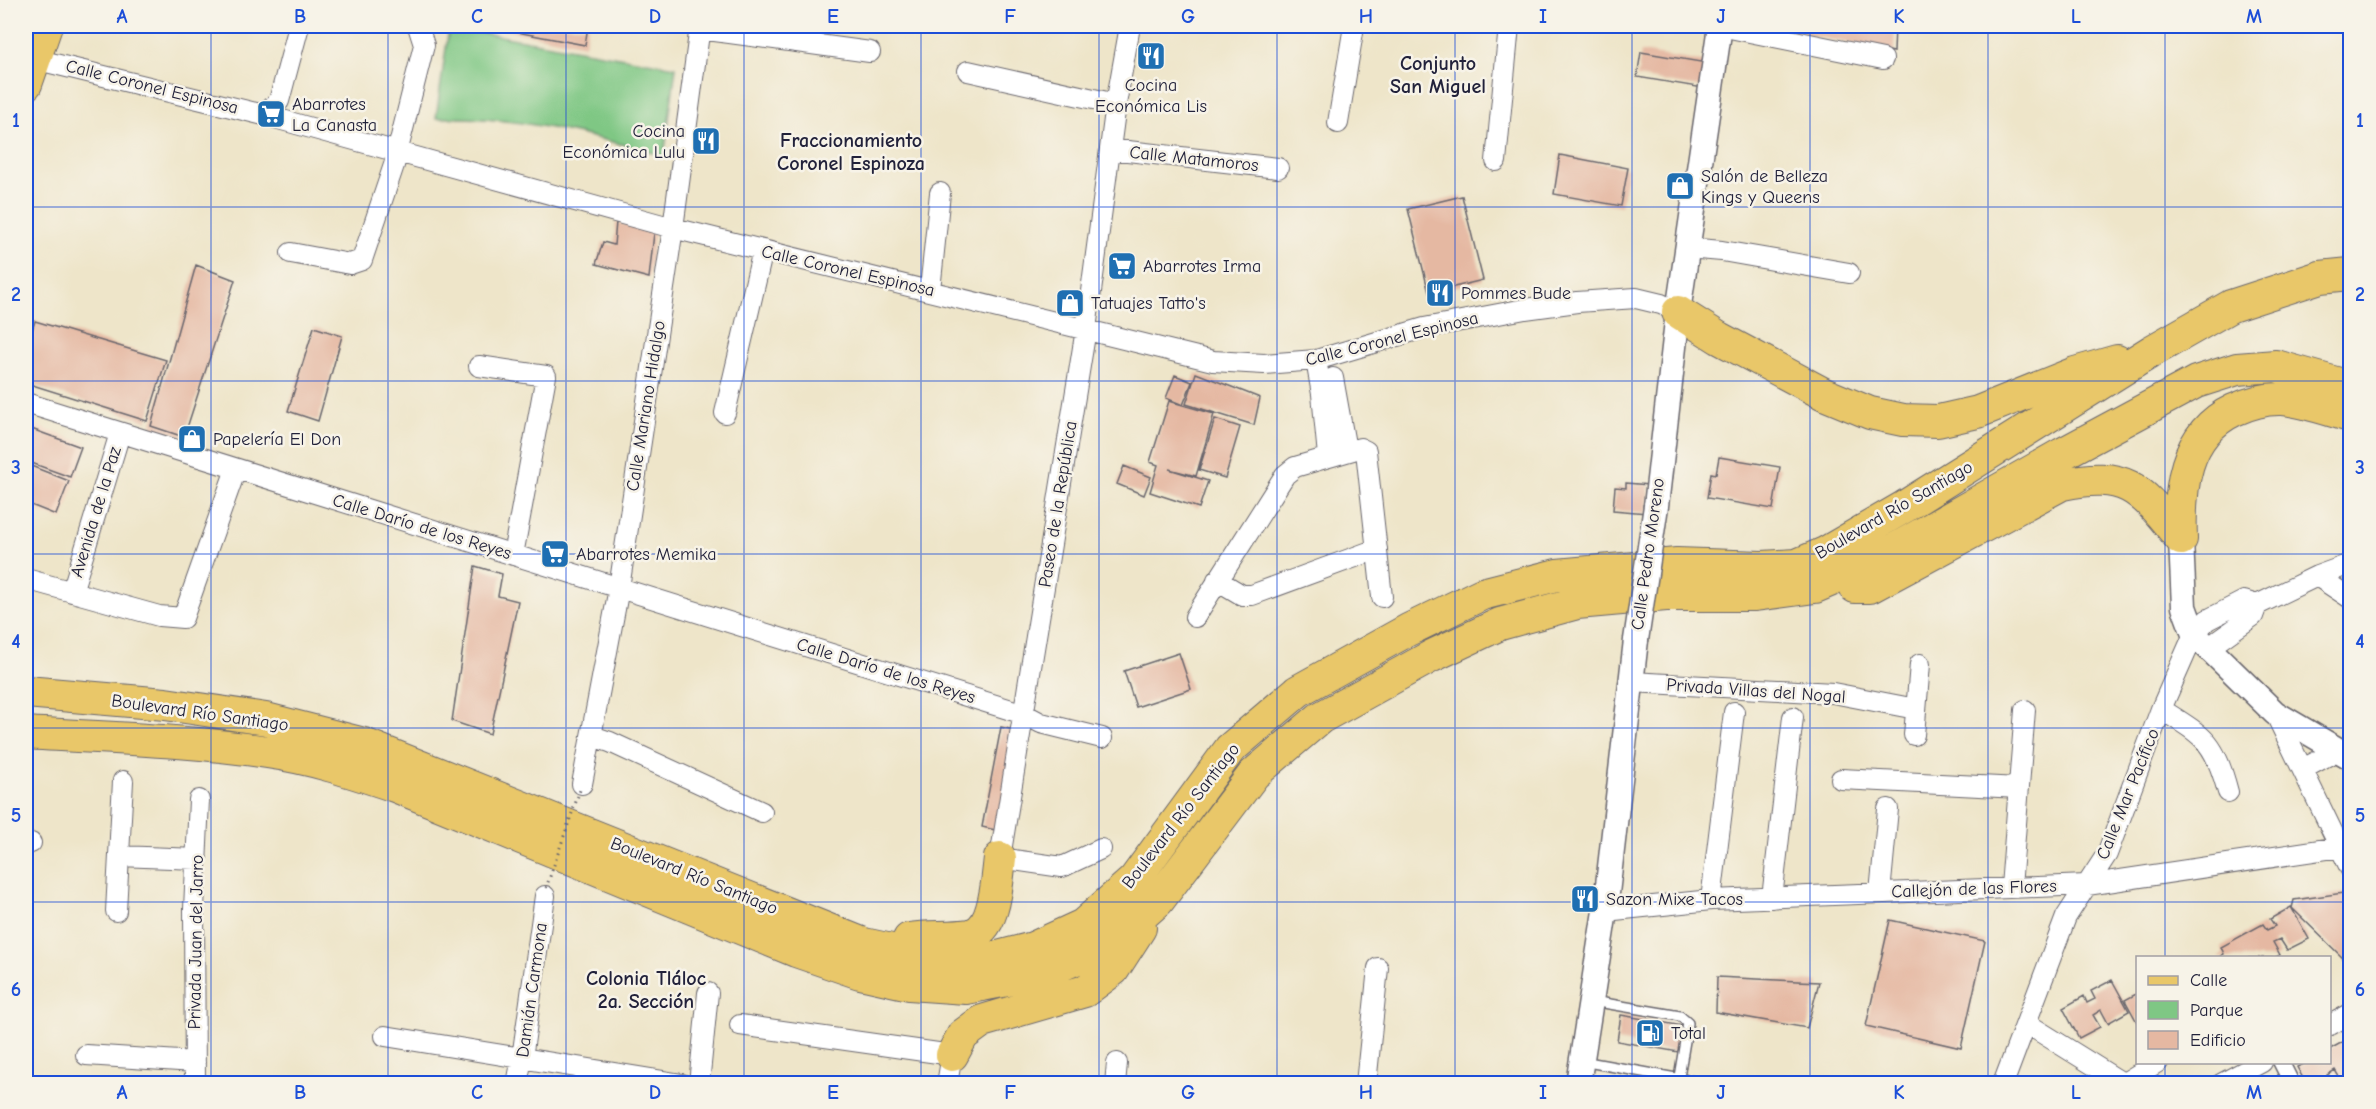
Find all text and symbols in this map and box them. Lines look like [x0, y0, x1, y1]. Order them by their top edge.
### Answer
text: A [116, 5, 128, 28]
text: B [294, 5, 306, 28]
text: C [471, 5, 483, 28]
text: D [649, 5, 661, 28]
text: E [827, 5, 839, 28]
text: F [1004, 5, 1016, 28]
text: G [1181, 5, 1195, 28]
text: H [1359, 5, 1373, 28]
text: I [1539, 5, 1547, 28]
text: J [1716, 5, 1726, 28]
text: K [1893, 5, 1905, 28]
text: L [2071, 5, 2081, 28]
text: M [2246, 5, 2262, 28]
restaurant icon: Cocina Económica Lis [1135, 40, 1167, 72]
district label: Conjunto San Miguel [1390, 52, 1486, 98]
street label: Calle Coronel Espinosa [63, 55, 241, 119]
place label: Cocina Económica Lis [1095, 75, 1207, 117]
place label: Abarrotes La Canasta [292, 94, 377, 136]
supermarket icon: Abarrotes La Canasta [255, 98, 287, 130]
text: 1 [12, 109, 20, 132]
text: 1 [2356, 109, 2364, 132]
place label: Cocina Económica Lulu [562, 121, 685, 163]
restaurant icon: Cocina Económica Lulu [690, 125, 722, 157]
district label: Fraccionamiento Coronel Espinoza [777, 129, 925, 175]
street label: Calle Matamoros [1128, 142, 1260, 176]
place label: Salón de Belleza Kings y Queens [1701, 166, 1828, 208]
shop icon: Salón de Belleza Kings y Queens [1664, 170, 1696, 202]
street label: Calle Coronel Espinosa [759, 241, 937, 301]
supermarket icon: Abarrotes Irma [1106, 250, 1138, 282]
place label: Abarrotes Irma [1143, 256, 1261, 277]
restaurant icon: Pommes Bude [1424, 277, 1456, 309]
text: 2 [11, 283, 21, 306]
place label: Pommes Bude [1461, 283, 1571, 304]
text: 2 [2355, 283, 2365, 306]
shop icon: Tatuajes Tatto's [1054, 287, 1086, 319]
place label: Tatuajes Tatto's [1091, 293, 1206, 314]
street label: Calle Coronel Espinosa [1303, 307, 1481, 371]
street label: Calle Mariano Hidalgo [622, 319, 670, 493]
street label: Paseo de la República [1034, 419, 1082, 589]
shop icon: Papelería El Don [176, 423, 208, 455]
place label: Papelería El Don [213, 429, 341, 450]
street label: Avenida de la Paz [66, 444, 126, 580]
text: 3 [11, 456, 21, 479]
street label: Boulevard Río Santiago [1811, 456, 1977, 564]
text: 3 [2355, 456, 2365, 479]
street label: Calle Pedro Moreno [1627, 477, 1669, 631]
street label: Calle Darío de los Reyes [330, 490, 514, 564]
supermarket icon: Abarrotes Memika [539, 538, 571, 570]
place label: Abarrotes Memika [576, 544, 717, 565]
text: 4 [11, 630, 21, 653]
text: 4 [2355, 630, 2365, 653]
street label: Calle Darío de los Reyes [794, 634, 978, 708]
street label: Privada Villas del Nogal [1666, 674, 1846, 708]
street label: Boulevard Río Santiago [110, 690, 290, 736]
street label: Calle Mar Pacífico [2092, 725, 2164, 863]
street label: Boulevard Río Santiago [1118, 739, 1244, 893]
text: 5 [11, 804, 21, 827]
text: 5 [2355, 804, 2365, 827]
street label: Boulevard Río Santiago [607, 833, 781, 919]
street label: Privada Juan del Jarro [184, 854, 208, 1030]
street label: Callejón de las Flores [1891, 876, 2057, 902]
restaurant icon: Sazon Mixe Tacos [1569, 883, 1601, 915]
place label: Sazon Mixe Tacos [1606, 889, 1743, 910]
street label: Damián Carmona [512, 921, 552, 1059]
legend [2136, 956, 2331, 1064]
district label: Colonia Tláloc 2a. Sección [586, 967, 707, 1013]
text: Calle [2190, 970, 2227, 991]
text: 6 [11, 978, 21, 1001]
text: 6 [2355, 978, 2365, 1001]
text: Parque [2190, 1000, 2243, 1021]
fuel station icon: Total [1634, 1017, 1666, 1049]
place label: Total [1671, 1023, 1706, 1044]
text: Edificio [2190, 1030, 2246, 1051]
text: A [116, 1081, 128, 1104]
text: B [294, 1081, 306, 1104]
text: C [471, 1081, 483, 1104]
text: D [649, 1081, 661, 1104]
text: E [827, 1081, 839, 1104]
text: F [1004, 1081, 1016, 1104]
text: G [1181, 1081, 1195, 1104]
text: H [1359, 1081, 1373, 1104]
text: I [1539, 1081, 1547, 1104]
text: J [1716, 1081, 1726, 1104]
text: K [1893, 1081, 1905, 1104]
text: L [2071, 1081, 2081, 1104]
text: M [2246, 1081, 2262, 1104]

